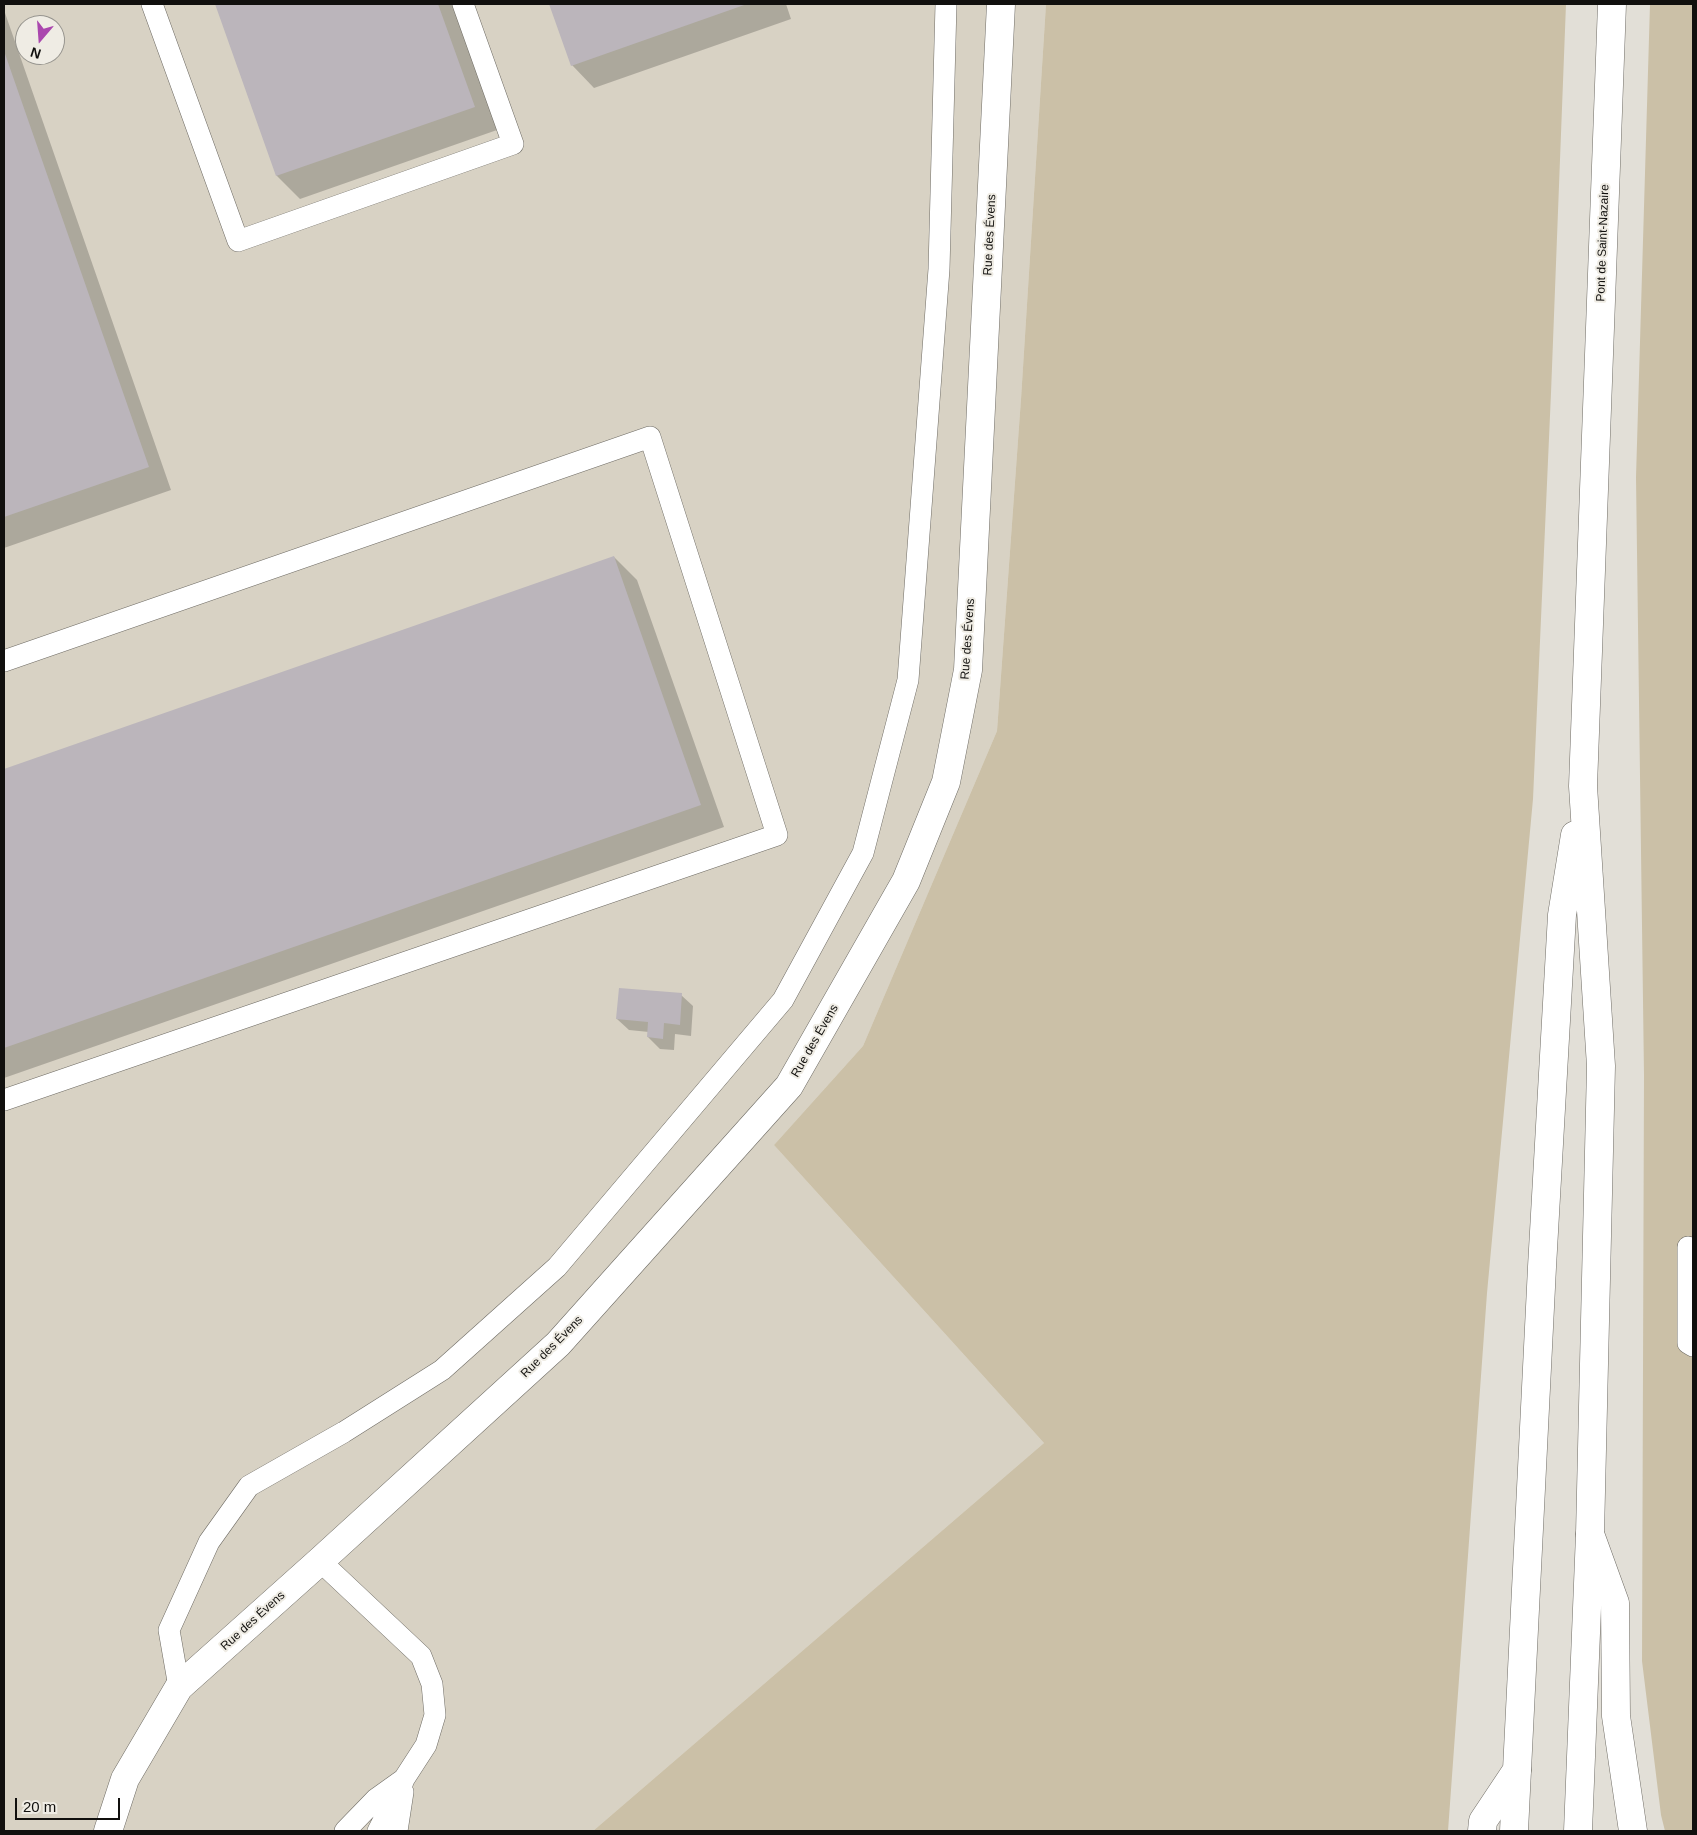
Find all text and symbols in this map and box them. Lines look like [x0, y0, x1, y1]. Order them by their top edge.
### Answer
north arrow [15, 15, 65, 65]
text: N [28, 44, 43, 62]
street label: Pont de Saint-Nazaire [1594, 184, 1612, 302]
street label: Rue des Évens [981, 194, 999, 276]
street label: Rue des Évens [958, 598, 978, 680]
street label: Rue des Évens [788, 1002, 842, 1080]
street label: Rue des Évens [518, 1313, 586, 1381]
street label: Rue des Évens [218, 1588, 288, 1654]
scale bar [18, 1788, 122, 1820]
text: 20 m [23, 1798, 56, 1815]

